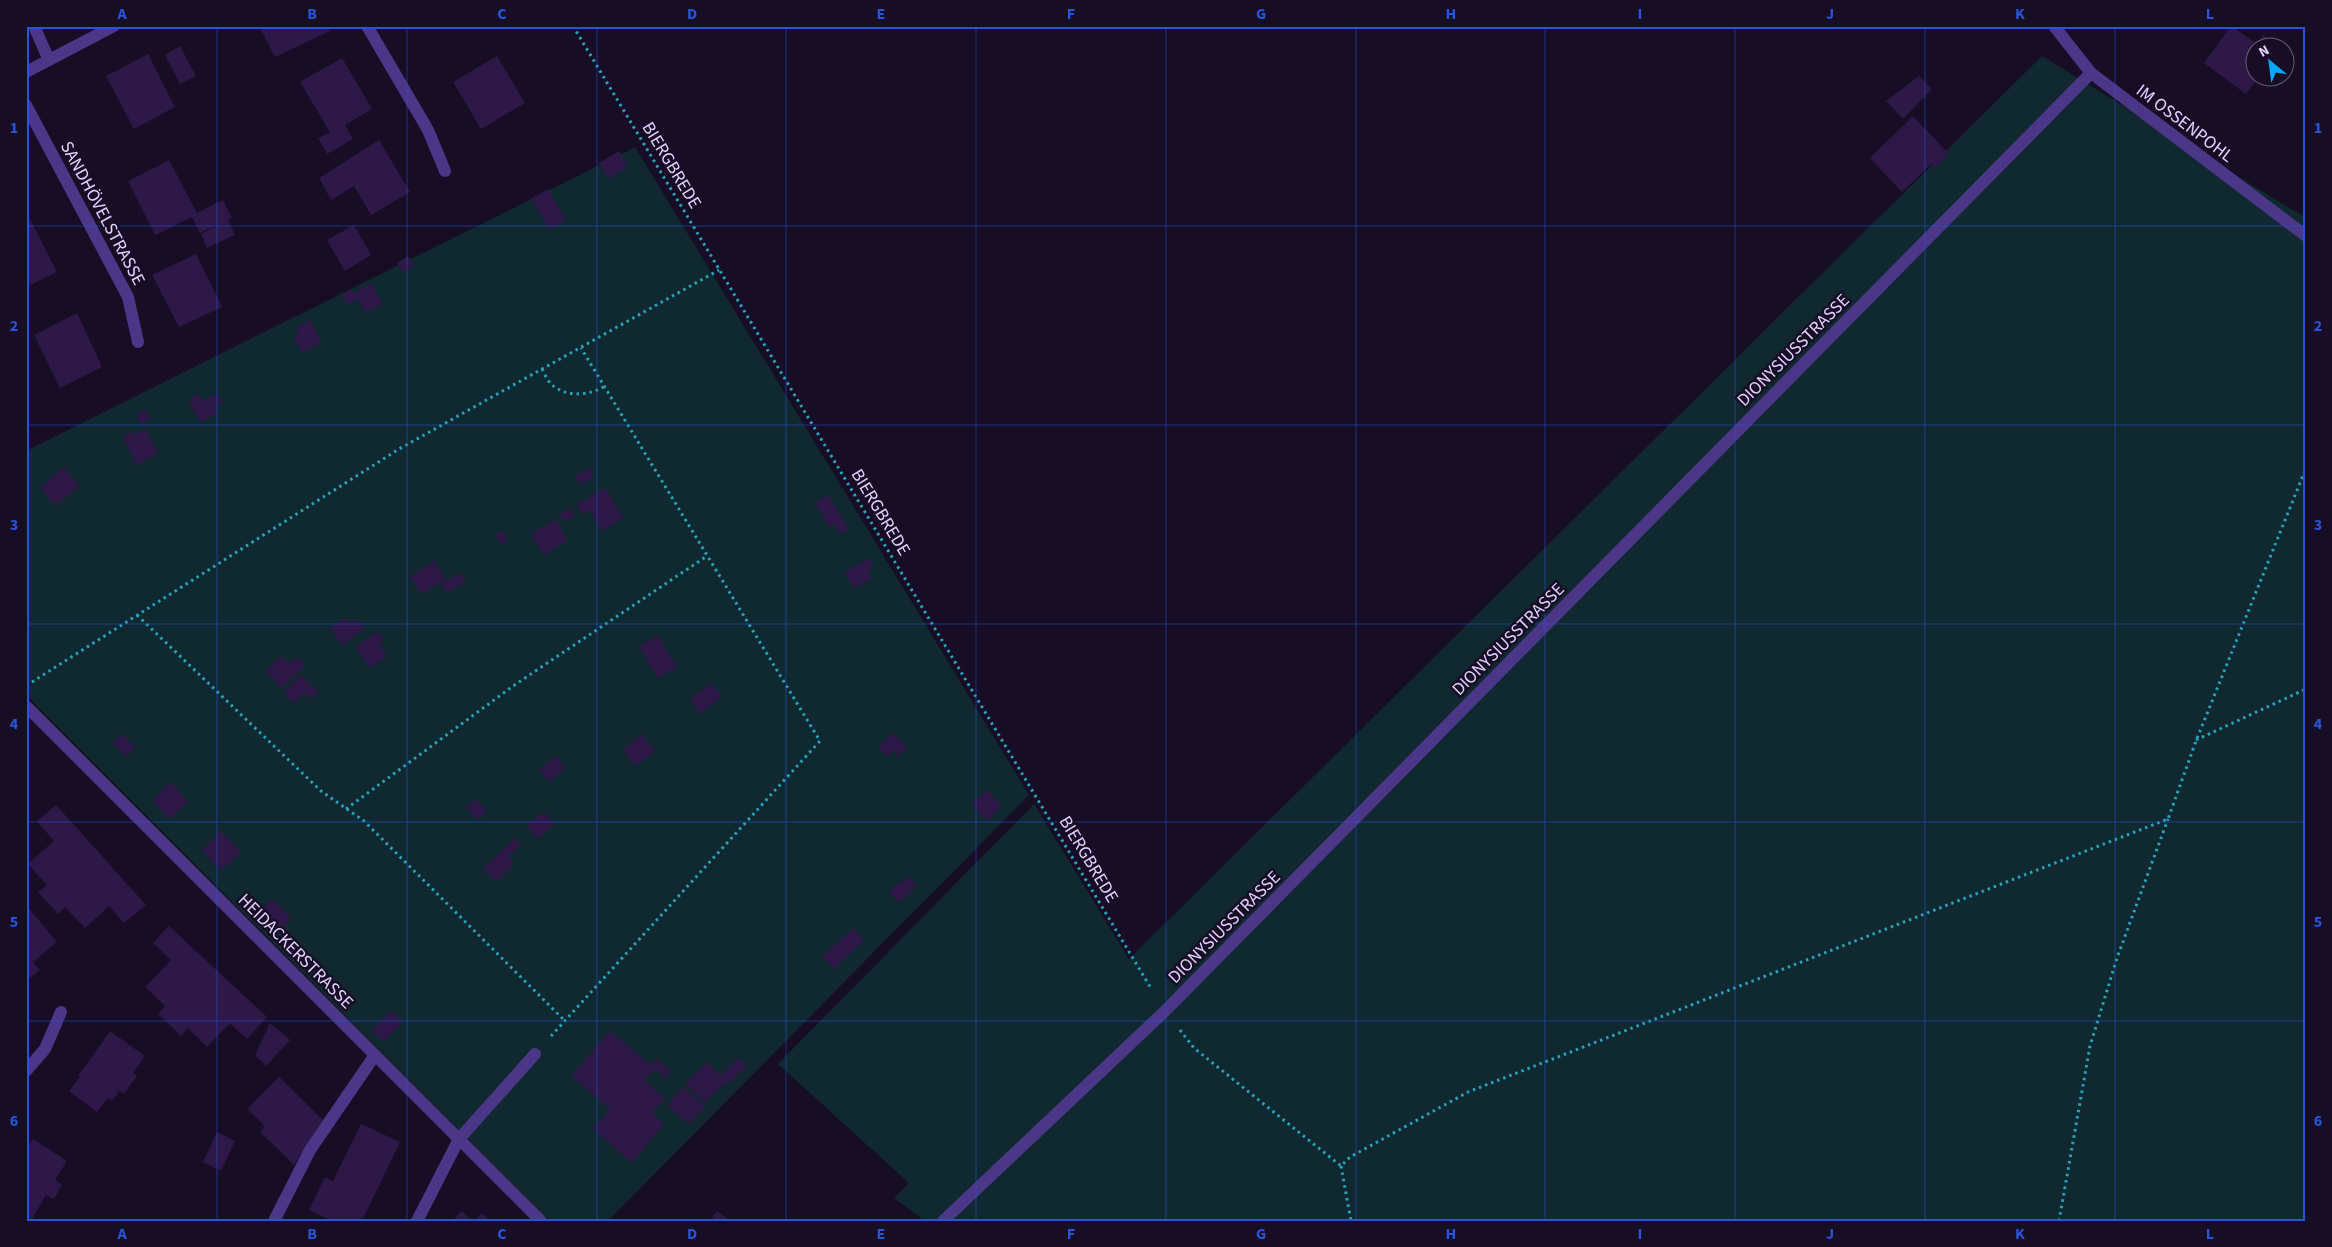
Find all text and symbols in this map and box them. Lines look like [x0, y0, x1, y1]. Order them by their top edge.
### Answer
text: A [116, 3, 127, 25]
text: B [307, 3, 317, 25]
text: C [497, 3, 507, 25]
text: D [687, 3, 697, 25]
text: E [877, 3, 885, 25]
text: F [1067, 3, 1075, 25]
text: G [1256, 3, 1266, 25]
text: H [1446, 3, 1456, 25]
text: I [1638, 3, 1642, 25]
text: J [1826, 3, 1834, 25]
text: K [2015, 3, 2025, 25]
text: L [2206, 3, 2214, 25]
north arrow [2244, 38, 2294, 88]
text: N [2255, 41, 2273, 63]
street label: IM OSSENPOHL [2131, 78, 2239, 168]
text: 1 [10, 117, 18, 139]
street label: BIERGBREDE [636, 117, 707, 213]
text: 1 [2314, 117, 2322, 139]
street label: SANDHÖVELSTRASSE [54, 137, 151, 290]
street label: DIONYSIUSSTRASSE [1731, 288, 1855, 412]
text: 2 [10, 315, 18, 337]
text: 2 [2314, 315, 2322, 337]
street label: BIERGBREDE [845, 464, 916, 560]
text: 3 [10, 514, 18, 536]
text: 3 [2314, 514, 2322, 536]
street label: DIONYSIUSSTRASSE [1446, 577, 1570, 701]
text: 4 [10, 713, 19, 735]
text: 4 [2314, 713, 2323, 735]
street label: BIERGBREDE [1053, 811, 1124, 907]
street label: DIONYSIUSSTRASSE [1162, 865, 1286, 989]
street label: HEIDACKERSTRASSE [232, 888, 359, 1015]
text: 5 [10, 911, 18, 933]
text: 5 [2314, 911, 2322, 933]
text: 6 [10, 1110, 18, 1132]
text: 6 [2314, 1110, 2322, 1132]
text: A [116, 1223, 127, 1245]
text: B [307, 1223, 317, 1245]
text: C [497, 1223, 507, 1245]
text: D [687, 1223, 697, 1245]
text: E [877, 1223, 885, 1245]
text: F [1067, 1223, 1075, 1245]
text: G [1256, 1223, 1266, 1245]
text: H [1446, 1223, 1456, 1245]
text: I [1638, 1223, 1642, 1245]
text: J [1826, 1223, 1834, 1245]
text: K [2015, 1223, 2025, 1245]
text: L [2206, 1223, 2214, 1245]

